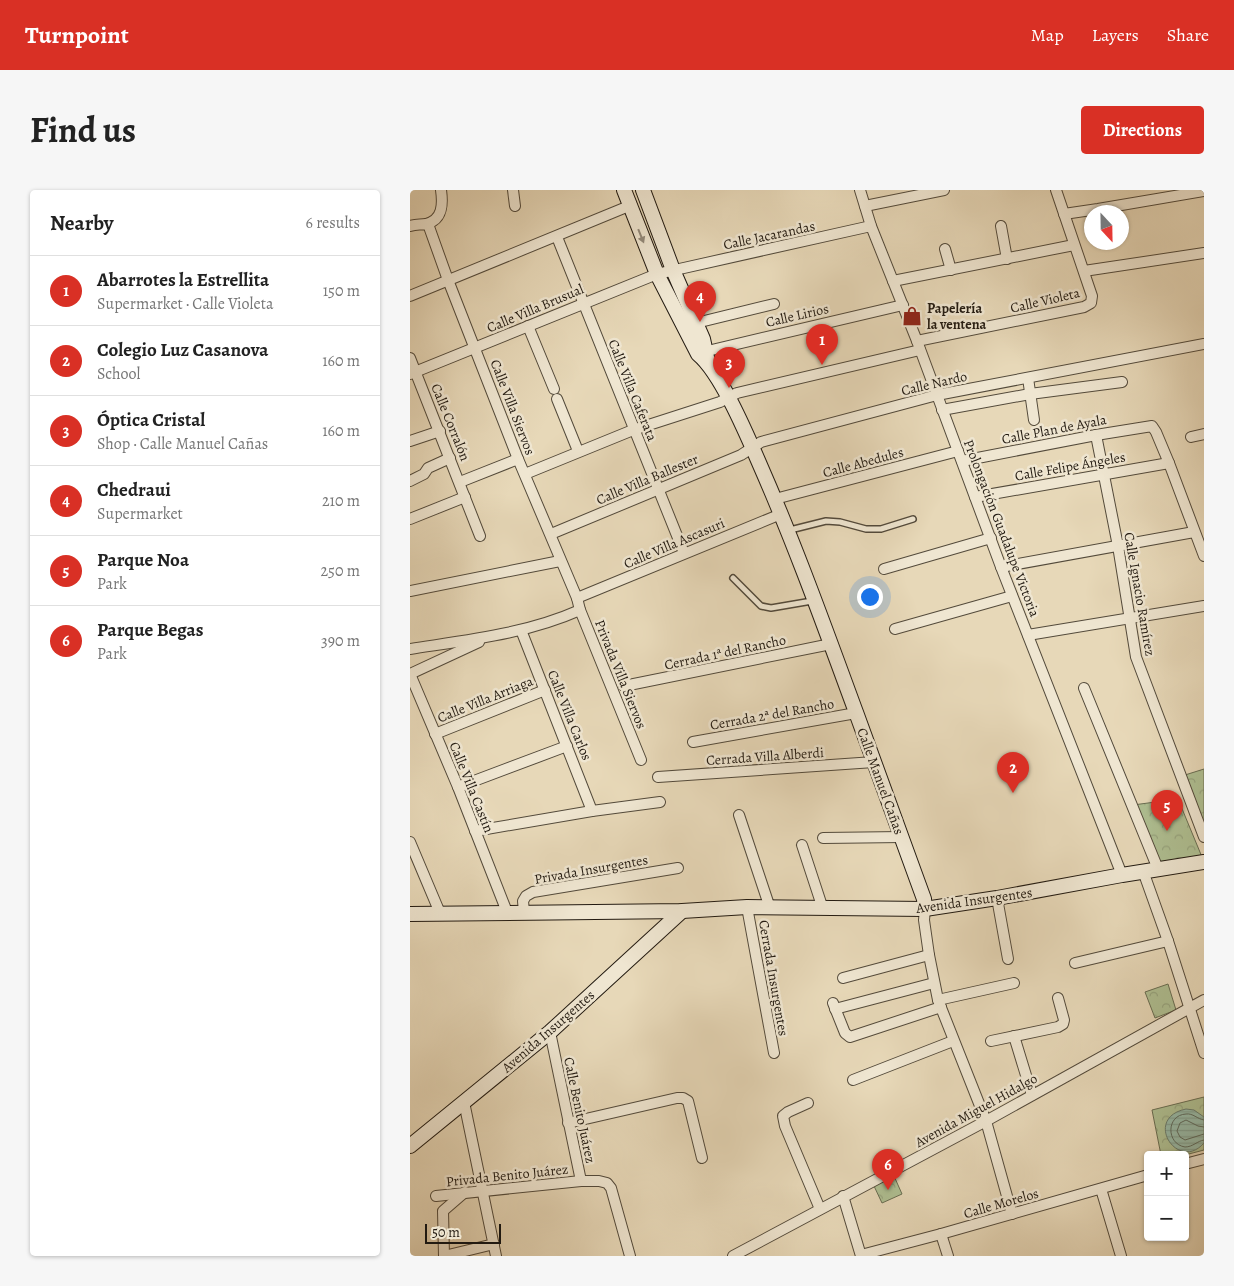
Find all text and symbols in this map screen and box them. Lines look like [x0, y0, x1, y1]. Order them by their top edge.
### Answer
text: Turnpoint [25, 19, 129, 51]
text: Map [1031, 23, 1064, 47]
text: Layers [1092, 23, 1139, 47]
text: Share [1167, 23, 1209, 47]
text: Find us [30, 106, 136, 154]
button: Directions [1081, 106, 1204, 154]
north arrow [1084, 205, 1129, 250]
text: Nearby [50, 209, 113, 237]
text: 6 results [306, 212, 360, 234]
street label: Calle Jacarandas [722, 217, 817, 254]
one-way arrow [638, 229, 646, 243]
text: Abarrotes la Estrellita [97, 267, 269, 293]
street label: Calle Villa Brusual [484, 279, 587, 337]
text: 1 [63, 280, 69, 302]
text: 150 m [323, 280, 360, 302]
pin: 4 [684, 281, 716, 322]
street label: Calle Violeta [1008, 283, 1082, 318]
text: Supermarket · Calle Violeta [97, 293, 273, 315]
street label: Calle Lirios [764, 299, 830, 332]
place label: Papelería la ventena [927, 299, 987, 334]
shop icon: Papelería la ventena [901, 305, 923, 327]
pin: 1 [806, 324, 838, 365]
text: Colegio Luz Casanova [97, 337, 268, 363]
street label: Calle Villa Caferata [603, 337, 662, 444]
pin: 3 [713, 347, 745, 388]
text: 2 [62, 350, 70, 372]
text: 160 m [322, 350, 360, 372]
street label: Calle Villa Siervos [486, 357, 539, 458]
text: School [97, 363, 140, 385]
street label: Calle Nardo [899, 367, 969, 400]
street label: Calle Corralón [426, 381, 475, 464]
text: Óptica Cristal [97, 407, 205, 433]
street label: Calle Plan de Ayala [1000, 410, 1108, 449]
text: 3 [63, 420, 69, 442]
text: 160 m [322, 420, 360, 442]
text: Shop · Calle Manuel Cañas [97, 433, 268, 455]
street label: Prolongación Guadalupe Victoria [959, 437, 1044, 620]
street label: Calle Abedules [821, 443, 906, 482]
street label: Calle Felipe Ángeles [1013, 447, 1127, 486]
street label: Calle Villa Ballester [593, 449, 702, 510]
text: Chedraui [97, 477, 171, 503]
text: 4 [62, 490, 70, 512]
text: 210 m [322, 490, 360, 512]
text: Supermarket [97, 503, 183, 525]
street label: Calle Villa Ascasuri [621, 514, 728, 573]
street label: Calle Ignacio Ramírez [1119, 531, 1160, 657]
text: Parque Noa [97, 547, 189, 573]
text: 5 [63, 560, 69, 582]
text: 250 m [321, 560, 360, 582]
text: Park [97, 573, 127, 595]
your location [857, 584, 883, 610]
text: Parque Begas [97, 617, 203, 643]
street label: Privada Villa Siervos [590, 617, 651, 732]
text: 6 [62, 630, 70, 652]
text: 390 m [321, 630, 360, 652]
street label: Cerrada 1ª del Rancho [663, 630, 788, 675]
text: Park [97, 643, 127, 665]
street label: Calle Villa Carlos [543, 667, 596, 763]
street label: Calle Villa Arriaga [434, 671, 536, 727]
street label: Cerrada 2ª del Rancho [709, 694, 836, 735]
street label: Calle Manuel Cañas [852, 725, 909, 837]
street label: Calle Villa Castín [445, 739, 499, 836]
street label: Cerrada Villa Alberdi [705, 743, 825, 770]
pin: 2 [997, 752, 1029, 793]
pin: 5 [1151, 790, 1183, 831]
street label: Privada Insurgentes [533, 850, 649, 889]
street label: Avenida Insurgentes [914, 883, 1033, 918]
street label: Cerrada Insurgentes [754, 919, 793, 1038]
street label: Avenida Insurgentes [497, 986, 599, 1078]
street label: Calle Benito Juárez [559, 1055, 600, 1165]
street label: Avenida Miguel Hidalgo [911, 1069, 1041, 1152]
pin: 6 [872, 1149, 904, 1190]
map controls [1144, 1151, 1189, 1241]
button: + [1144, 1151, 1189, 1196]
street label: Privada Benito Juárez [445, 1160, 569, 1191]
street label: Calle Morelos [961, 1184, 1041, 1223]
button: − [1144, 1196, 1189, 1241]
scale bar [425, 1221, 501, 1244]
text: 50 m [432, 1223, 460, 1242]

